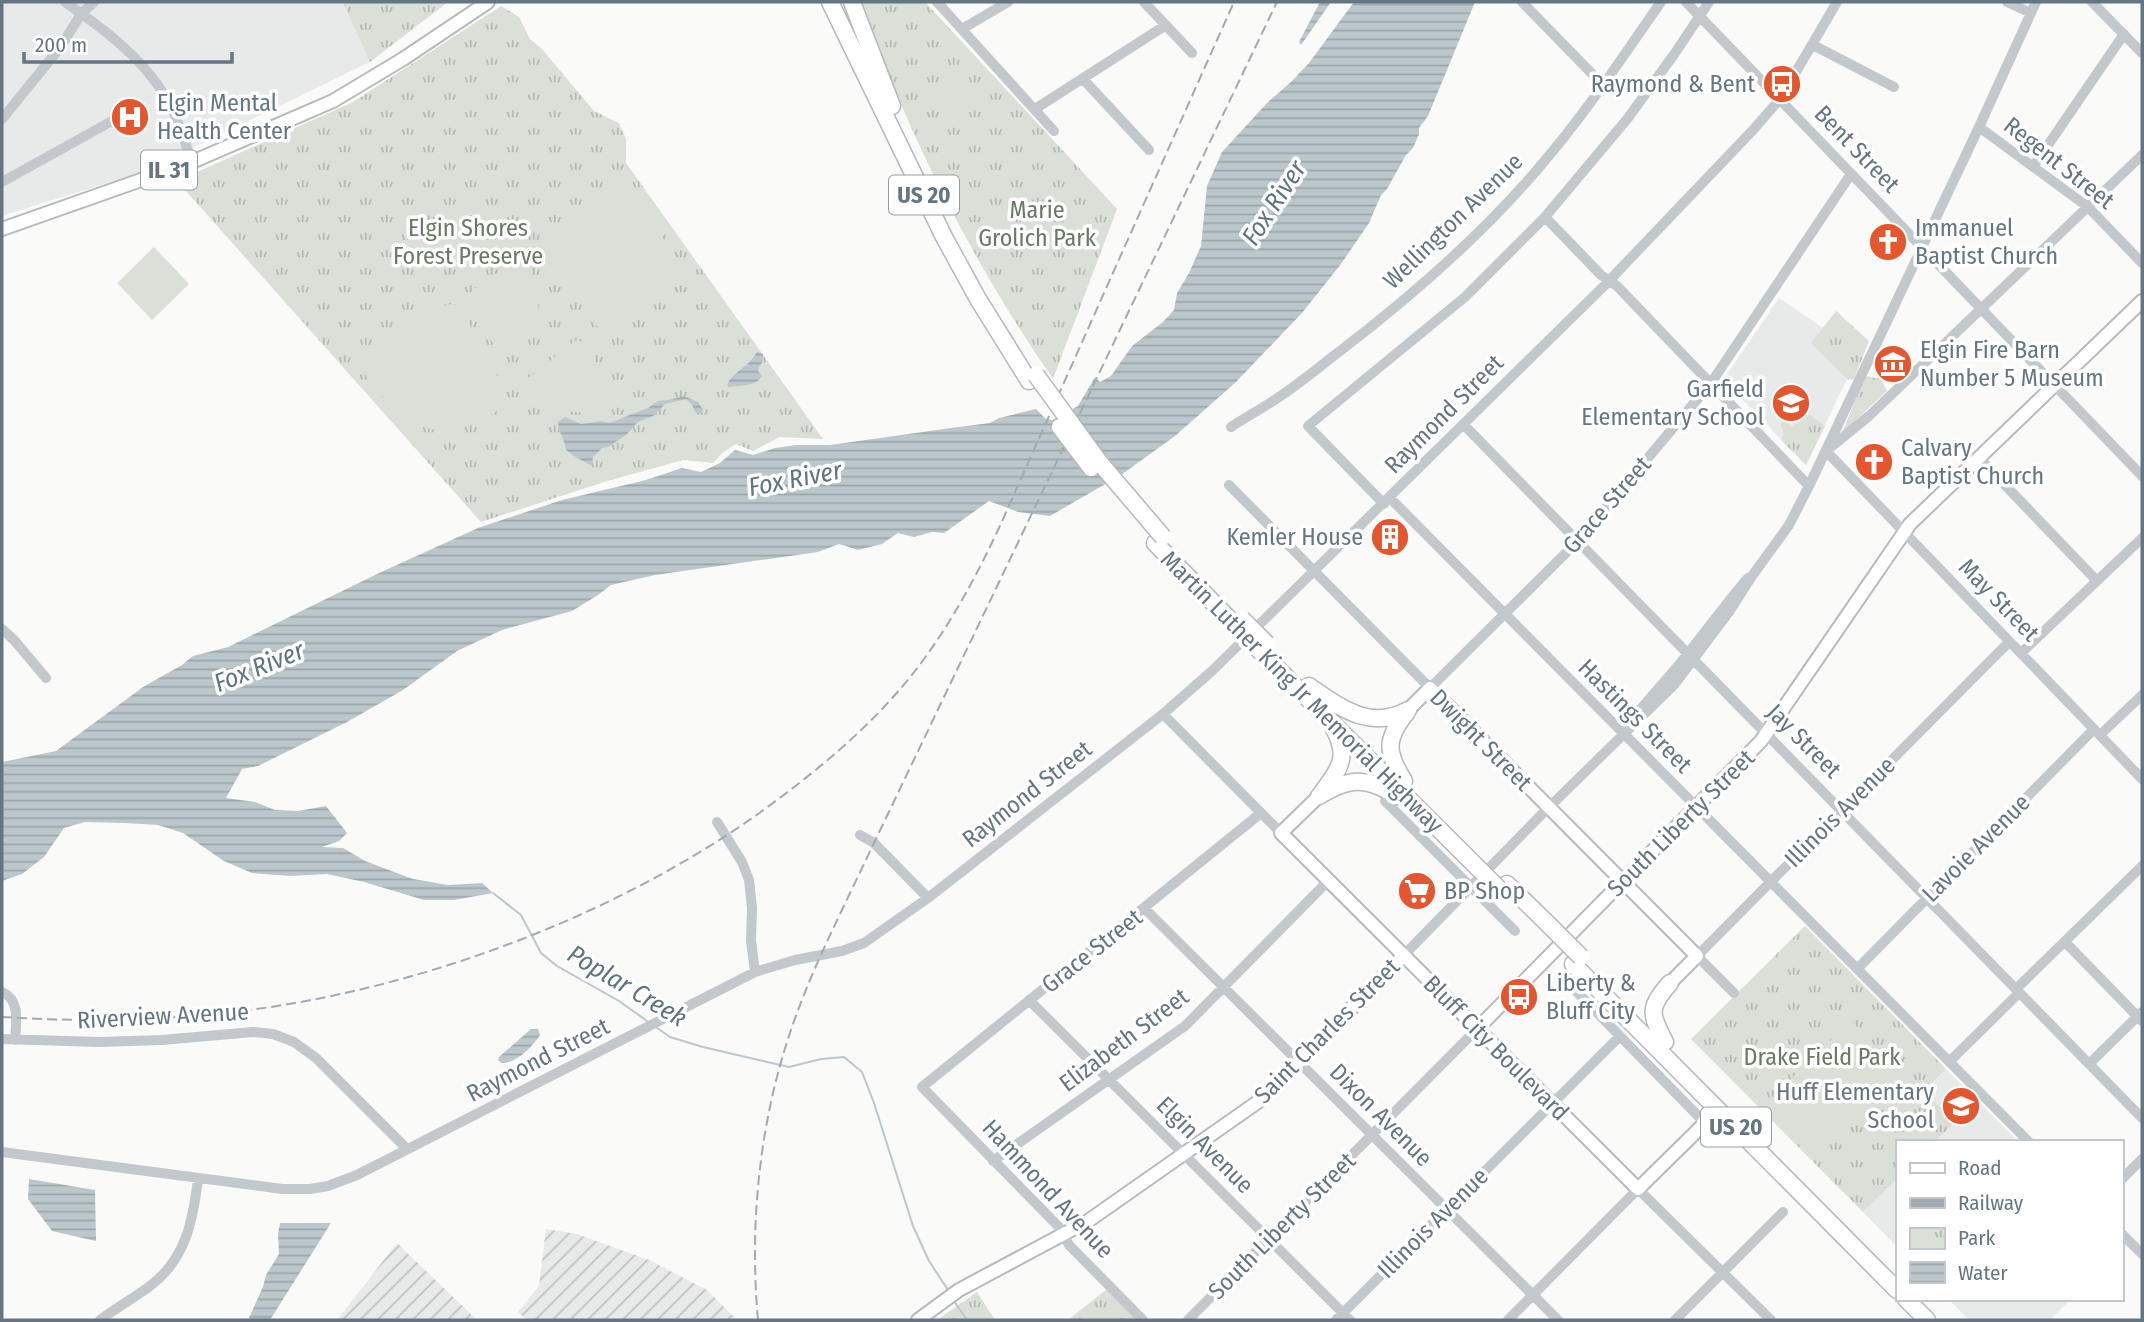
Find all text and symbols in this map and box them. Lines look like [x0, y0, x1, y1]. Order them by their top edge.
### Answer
scale bar [24, 21, 233, 65]
text: 200 m [35, 32, 87, 58]
bus stop icon: Raymond & Bent [1761, 63, 1803, 105]
place label: Raymond & Bent [1591, 70, 1755, 98]
place label: Elgin Mental Health Center [157, 89, 292, 145]
hospital icon: Elgin Mental Health Center [109, 96, 151, 138]
street label: Bent Street [1809, 100, 1905, 198]
street label: Regent Street [1998, 111, 2120, 215]
street label: Wellington Avenue [1378, 147, 1528, 295]
road number: IL 31 [141, 150, 197, 190]
water label: Fox River [1235, 154, 1313, 251]
road number: US 20 [889, 176, 959, 214]
park label: Marie Grolich Park [978, 196, 1097, 252]
park label: Elgin Shores Forest Preserve [393, 214, 543, 270]
place label: Immanuel Baptist Church [1915, 214, 2058, 270]
church icon: Immanuel Baptist Church [1867, 221, 1909, 263]
place label: Elgin Fire Barn Number 5 Museum [1920, 336, 2104, 392]
museum icon: Elgin Fire Barn Number 5 Museum [1872, 343, 1914, 385]
street label: Raymond Street [1379, 349, 1509, 479]
place label: Garfield Elementary School [1581, 375, 1764, 431]
school or university icon: Garfield Elementary School [1770, 382, 1812, 424]
place label: Calvary Baptist Church [1901, 434, 2044, 490]
church icon: Calvary Baptist Church [1853, 441, 1895, 483]
street label: Grace Street [1557, 451, 1657, 559]
water label: Fox River [746, 455, 845, 503]
building icon: Kemler House [1369, 516, 1411, 558]
place label: Kemler House [1226, 523, 1363, 551]
street label: Martin Luther King Jr Memorial Highway [1155, 545, 1449, 839]
street label: May Street [1953, 553, 2045, 647]
water label: Fox River [209, 635, 310, 699]
street label: Hastings Street [1572, 653, 1698, 779]
street label: Dwight Street [1424, 683, 1538, 797]
street label: Jay Street [1761, 698, 1847, 784]
street label: Raymond Street [957, 735, 1097, 853]
street label: South Liberty Street [1602, 744, 1760, 902]
street label: Illinois Avenue [1779, 751, 1901, 873]
street label: Lavoie Avenue [1916, 788, 2036, 908]
supermarket icon: BP Shop [1396, 870, 1438, 912]
place label: BP Shop [1444, 877, 1525, 905]
street label: Grace Street [1036, 903, 1148, 999]
water label: Poplar Creek [562, 938, 692, 1034]
street label: Saint Charles Street [1249, 953, 1405, 1109]
place label: Liberty & Bluff City [1546, 969, 1636, 1025]
street label: Bluff City Boulevard [1418, 970, 1574, 1126]
bus stop icon: Liberty & Bluff City [1498, 976, 1540, 1018]
street label: Elizabeth Street [1054, 982, 1194, 1098]
street label: Riverview Avenue [76, 998, 250, 1034]
street label: Raymond Street [462, 1012, 614, 1108]
park label: Drake Field Park [1744, 1043, 1901, 1071]
street label: Dixon Avenue [1324, 1058, 1438, 1172]
place label: Huff Elementary School [1776, 1078, 1934, 1134]
school or university icon: Huff Elementary School [1940, 1085, 1982, 1127]
street label: Elgin Avenue [1151, 1091, 1259, 1199]
road number: US 20 [1701, 1108, 1771, 1146]
street label: Hammond Avenue [977, 1114, 1119, 1264]
legend [1896, 1140, 2123, 1301]
street label: South Liberty Street [1203, 1147, 1361, 1305]
text: Road [1958, 1155, 2002, 1181]
street label: Illinois Avenue [1372, 1162, 1494, 1284]
text: Railway [1958, 1190, 2024, 1216]
text: Park [1958, 1225, 1996, 1251]
text: Water [1958, 1260, 2008, 1286]

